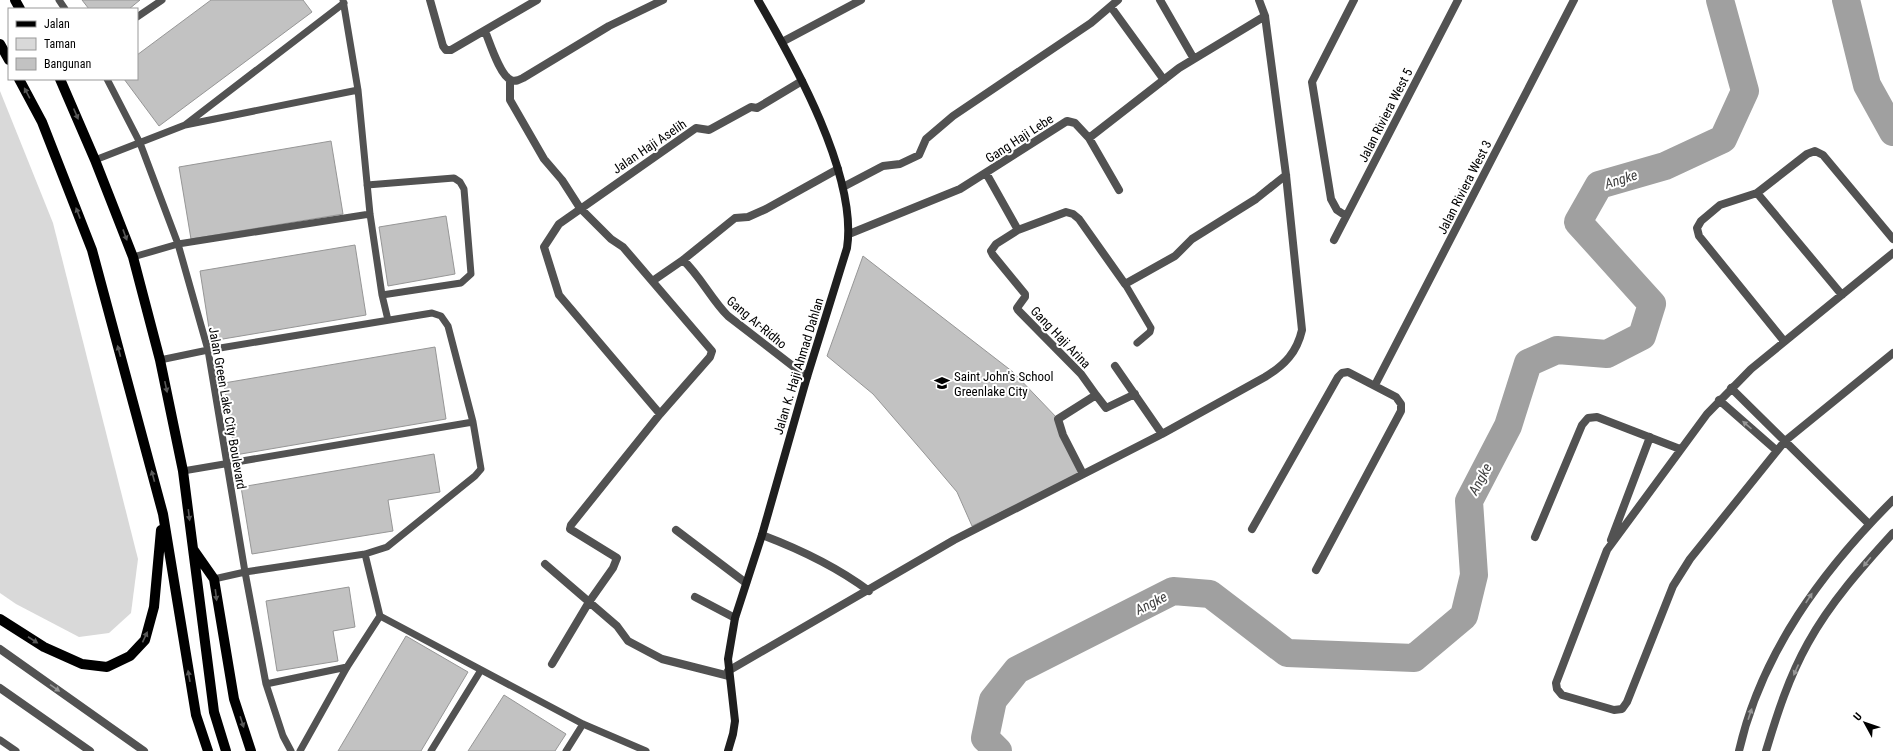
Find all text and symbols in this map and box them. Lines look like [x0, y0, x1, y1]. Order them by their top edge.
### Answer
legend [8, 8, 138, 80]
text: Jalan [44, 17, 70, 31]
text: Taman [44, 37, 76, 51]
text: Bangunan [44, 57, 91, 71]
street label: Jalan Riviera West 5 [1355, 66, 1416, 165]
one-way arrow [23, 88, 30, 99]
one-way arrow [73, 109, 79, 120]
street label: Gang Haji Lebe [983, 111, 1056, 166]
street label: Jalan Haji Aselih [609, 116, 689, 177]
street label: Jalan Riviera West 3 [1434, 138, 1495, 237]
water label: Angke [1602, 166, 1639, 192]
one-way arrow [74, 206, 80, 218]
one-way arrow [122, 229, 128, 241]
street label: Gang Ar-Ridho [724, 293, 790, 352]
street label: Jalan K. Haji Ahmad Dahlan [770, 296, 826, 436]
street label: Gang Haji Arina [1028, 303, 1094, 371]
street label: Jalan Green Lake City Boulevard [206, 326, 249, 490]
one-way arrow [116, 344, 122, 356]
place label: Saint John's School Greenlake City [954, 369, 1054, 399]
school or university icon: Saint John's School Greenlake City [933, 374, 951, 392]
one-way arrow [163, 381, 169, 394]
one-way arrow [1742, 421, 1752, 430]
water label: Angke [1465, 460, 1495, 498]
one-way arrow [150, 470, 156, 482]
one-way arrow [186, 509, 192, 521]
one-way arrow [1862, 556, 1871, 567]
water label: Angke [1132, 588, 1170, 618]
one-way arrow [213, 589, 220, 601]
one-way arrow [1805, 592, 1812, 604]
one-way arrow [141, 631, 148, 643]
one-way arrow [28, 636, 38, 644]
one-way arrow [1793, 664, 1799, 676]
one-way arrow [186, 670, 192, 683]
one-way arrow [49, 684, 60, 692]
north arrow [1845, 703, 1885, 743]
one-way arrow [1748, 707, 1754, 719]
text: U [1851, 710, 1865, 723]
one-way arrow [239, 717, 245, 729]

